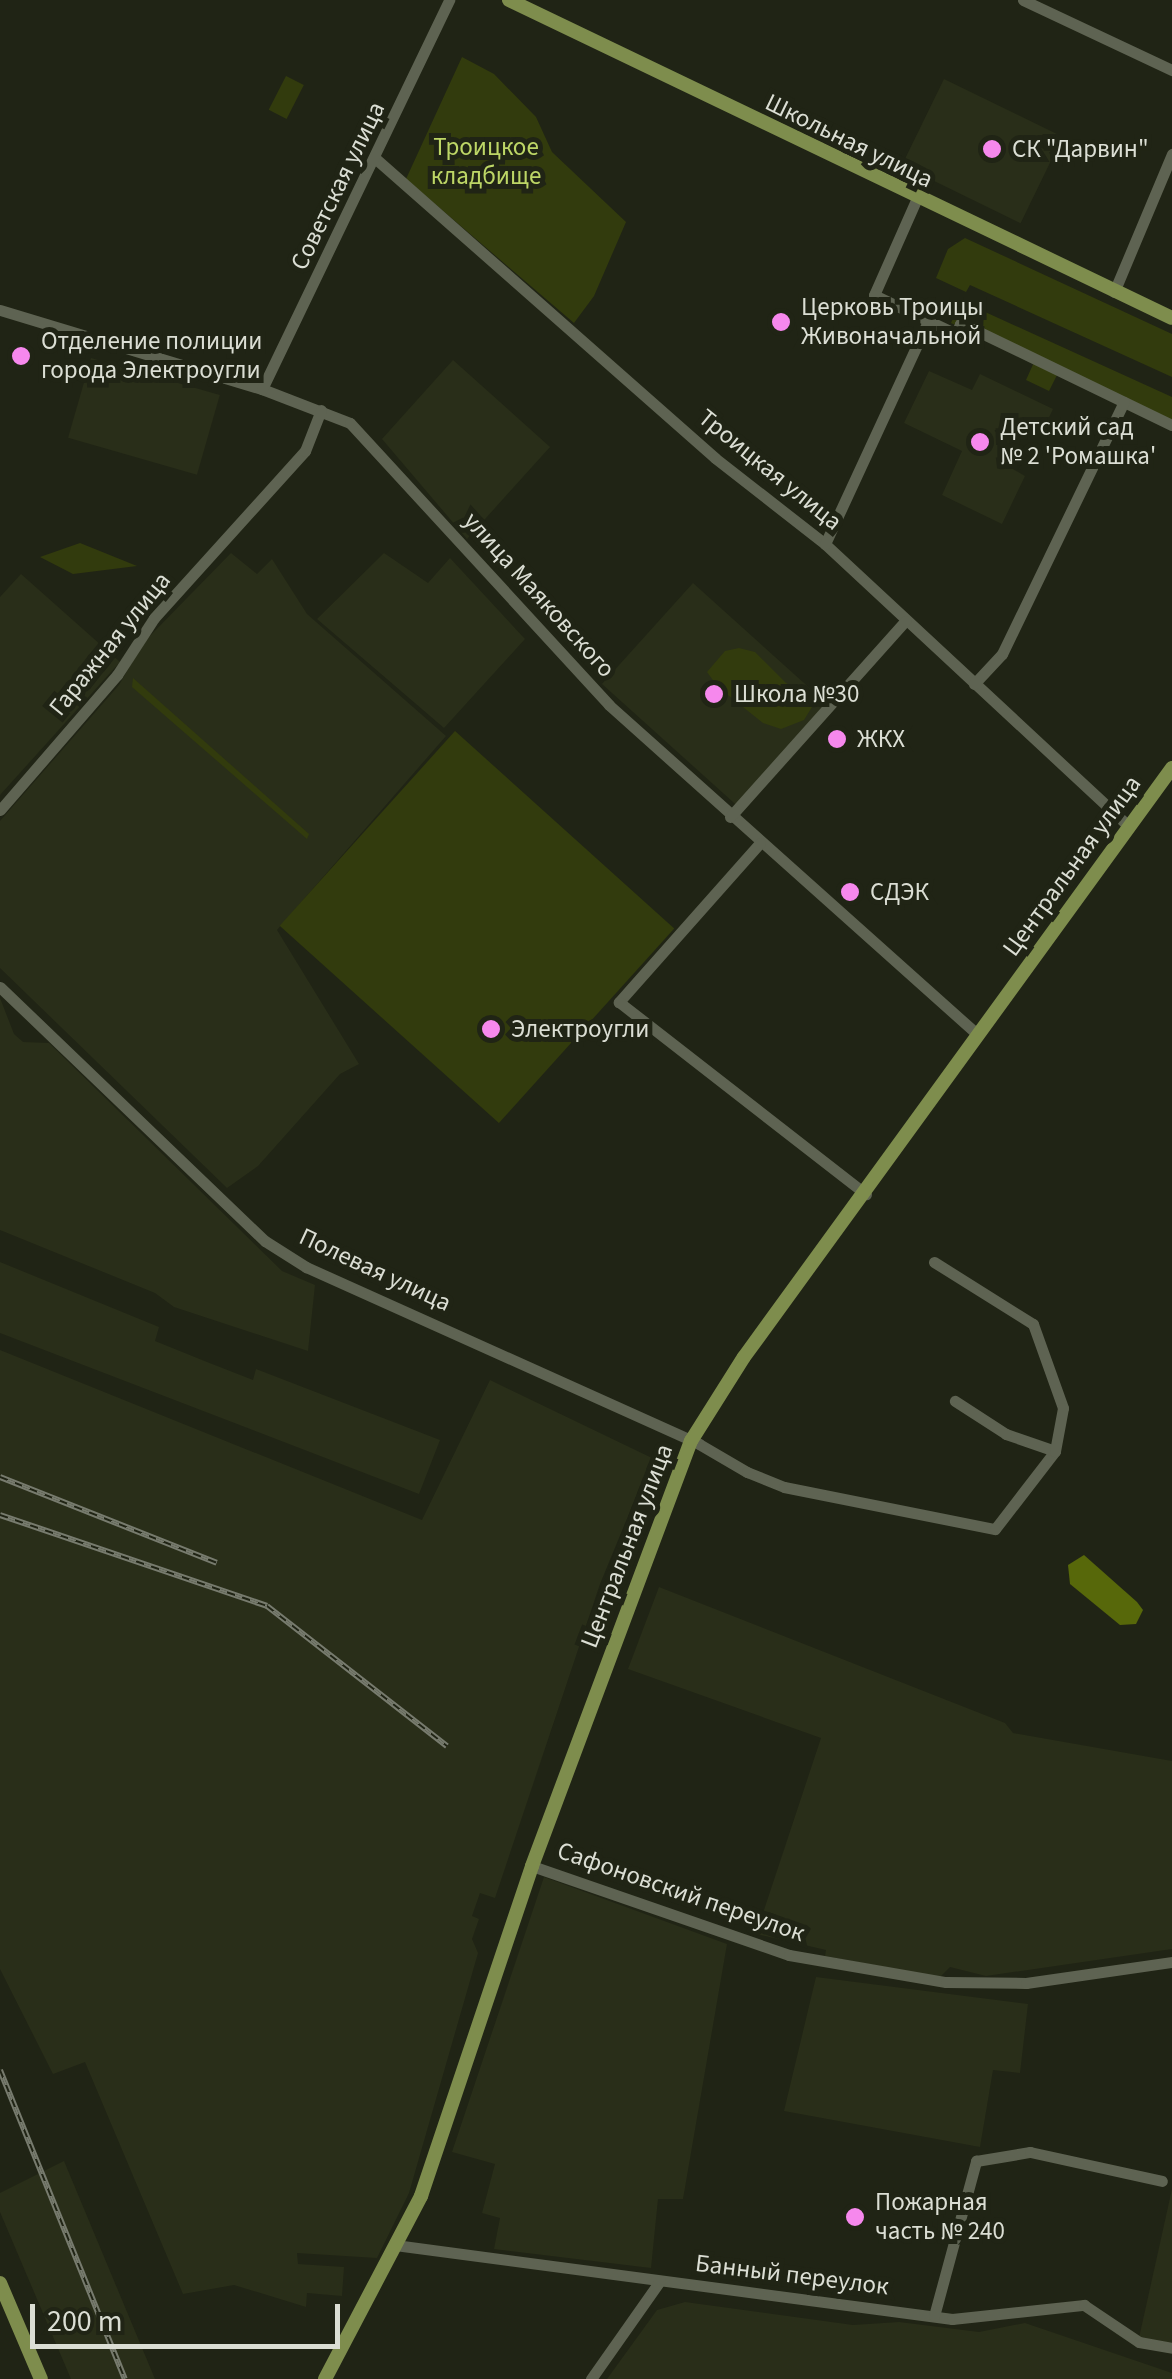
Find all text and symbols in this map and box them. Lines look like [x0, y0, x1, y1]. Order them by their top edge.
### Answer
street label: Школьная улица [760, 87, 938, 195]
street label: Советская улица [284, 97, 392, 275]
park label: Троицкое кладбище [431, 133, 541, 192]
place label: СК "Дарвин" [1012, 134, 1149, 164]
marker: СК "Дарвин" [981, 138, 1003, 160]
place label: Церковь Троицы Живоначальной [801, 293, 984, 352]
marker: Церковь Троицы Живоначальной [770, 311, 792, 333]
place label: Отделение полиции города Электроугли [41, 327, 262, 386]
marker: Отделение полиции города Электроугли [10, 345, 32, 367]
street label: Троицкая улица [692, 403, 848, 537]
place label: Детский сад № 2 'Ромашка' [1000, 413, 1156, 472]
marker: Детский сад № 2 'Ромашка' [969, 431, 991, 453]
street label: улица Маяковского [457, 506, 621, 684]
street label: Гаражная улица [43, 566, 177, 722]
place label: Школа №30 [734, 679, 859, 709]
marker: Школа №30 [703, 683, 725, 705]
place label: ЖКХ [857, 724, 905, 754]
marker: ЖКХ [826, 728, 848, 750]
street label: Центральная улица [996, 770, 1148, 962]
place label: СДЭК [870, 877, 929, 907]
marker: СДЭК [839, 881, 861, 903]
place label: Электроугли [511, 1014, 649, 1044]
marker: Электроугли [480, 1018, 502, 1040]
street label: Полевая улица [294, 1222, 456, 1318]
street label: Центральная улица [574, 1440, 680, 1652]
street label: Сафоновский переулок [553, 1836, 809, 1948]
place label: Пожарная часть № 240 [875, 2188, 1005, 2247]
marker: Пожарная часть № 240 [844, 2206, 866, 2228]
street label: Банный переулок [694, 2248, 890, 2302]
scale bar [35, 2284, 345, 2346]
text: 200 m [47, 2300, 123, 2343]

